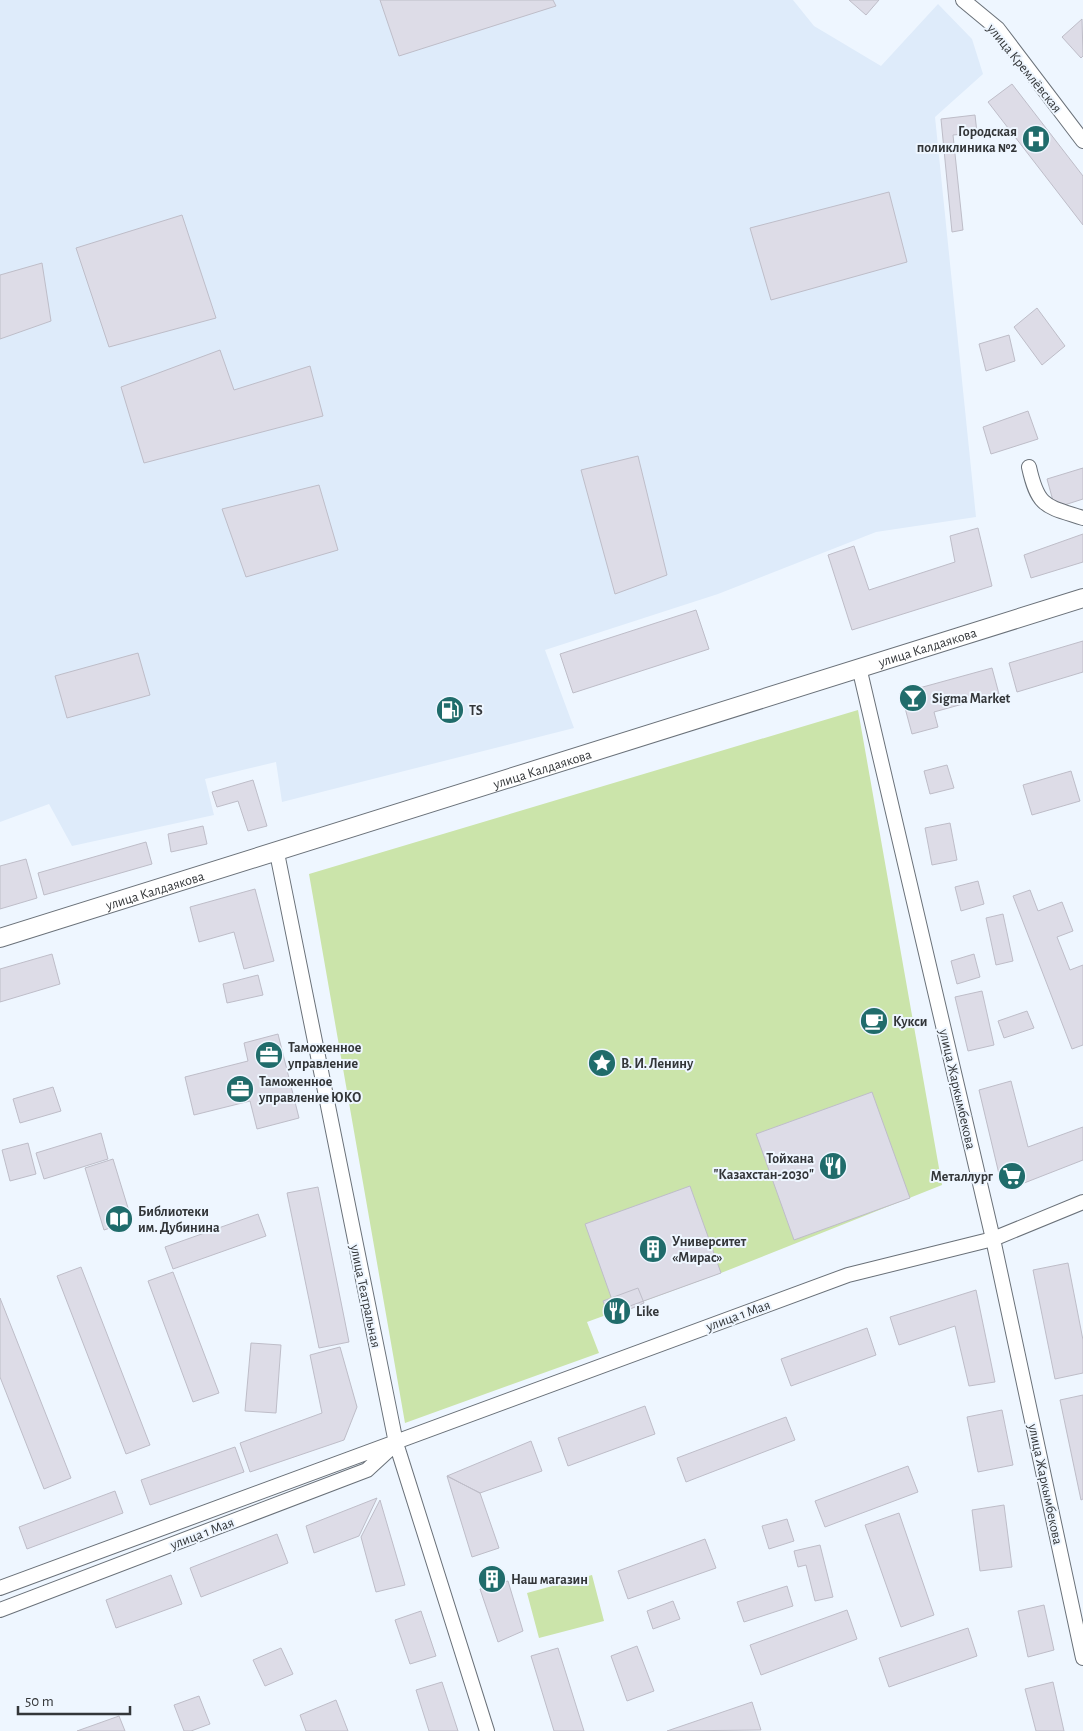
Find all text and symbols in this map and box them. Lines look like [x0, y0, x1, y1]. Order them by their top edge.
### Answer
street label: улица Кремлёвская [984, 21, 1064, 116]
hospital icon: Городская поликлиника №2 [1021, 124, 1051, 154]
place label: Городская поликлиника №2 [917, 125, 1017, 155]
street label: улица Калдаякова [876, 626, 979, 670]
bar icon: Sigma Market [898, 683, 928, 713]
place label: Sigma Market [932, 692, 1010, 706]
fuel station icon: TS [435, 695, 465, 725]
place label: TS [469, 704, 483, 718]
street label: улица Калдаякова [491, 747, 594, 792]
street label: улица Калдаякова [103, 869, 207, 913]
cafe icon: Кукси [859, 1006, 889, 1036]
place label: Кукси [893, 1015, 927, 1029]
street label: улица Жаркымбекова [936, 1027, 978, 1151]
office icon: Таможенное управление [254, 1040, 284, 1070]
place label: Таможенное управление [287, 1041, 362, 1071]
place icon: В. И. Ленину [587, 1048, 617, 1078]
place label: В. И. Ленину [621, 1057, 694, 1071]
office icon: Таможенное управление ЮКО [225, 1074, 255, 1104]
place label: Таможенное управление ЮКО [258, 1075, 361, 1105]
restaurant icon: Тойхана "Казахстан-2030" [818, 1151, 848, 1181]
place label: Тойхана "Казахстан-2030" [713, 1152, 814, 1182]
supermarket icon: Металлург [997, 1161, 1027, 1191]
place label: Металлург [931, 1170, 994, 1184]
library icon: Библиотеки им. Дубинина [104, 1204, 134, 1234]
place label: Библиотеки им. Дубинина [138, 1205, 220, 1235]
building icon: Университет «Мирас» [638, 1234, 668, 1264]
place label: Университет «Мирас» [672, 1235, 747, 1265]
street label: улица Театральная [347, 1242, 383, 1349]
restaurant icon: Like [602, 1296, 632, 1326]
street label: улица 1 Мая [704, 1298, 772, 1334]
place label: Like [636, 1305, 659, 1319]
street label: улица Жаркымбекова [1025, 1422, 1065, 1546]
street label: улица 1 Мая [168, 1515, 236, 1553]
building icon: Наш магазин [477, 1564, 507, 1594]
place label: Наш магазин [511, 1573, 588, 1587]
scale bar [18, 1684, 130, 1716]
text: 50 m [25, 1694, 54, 1709]

